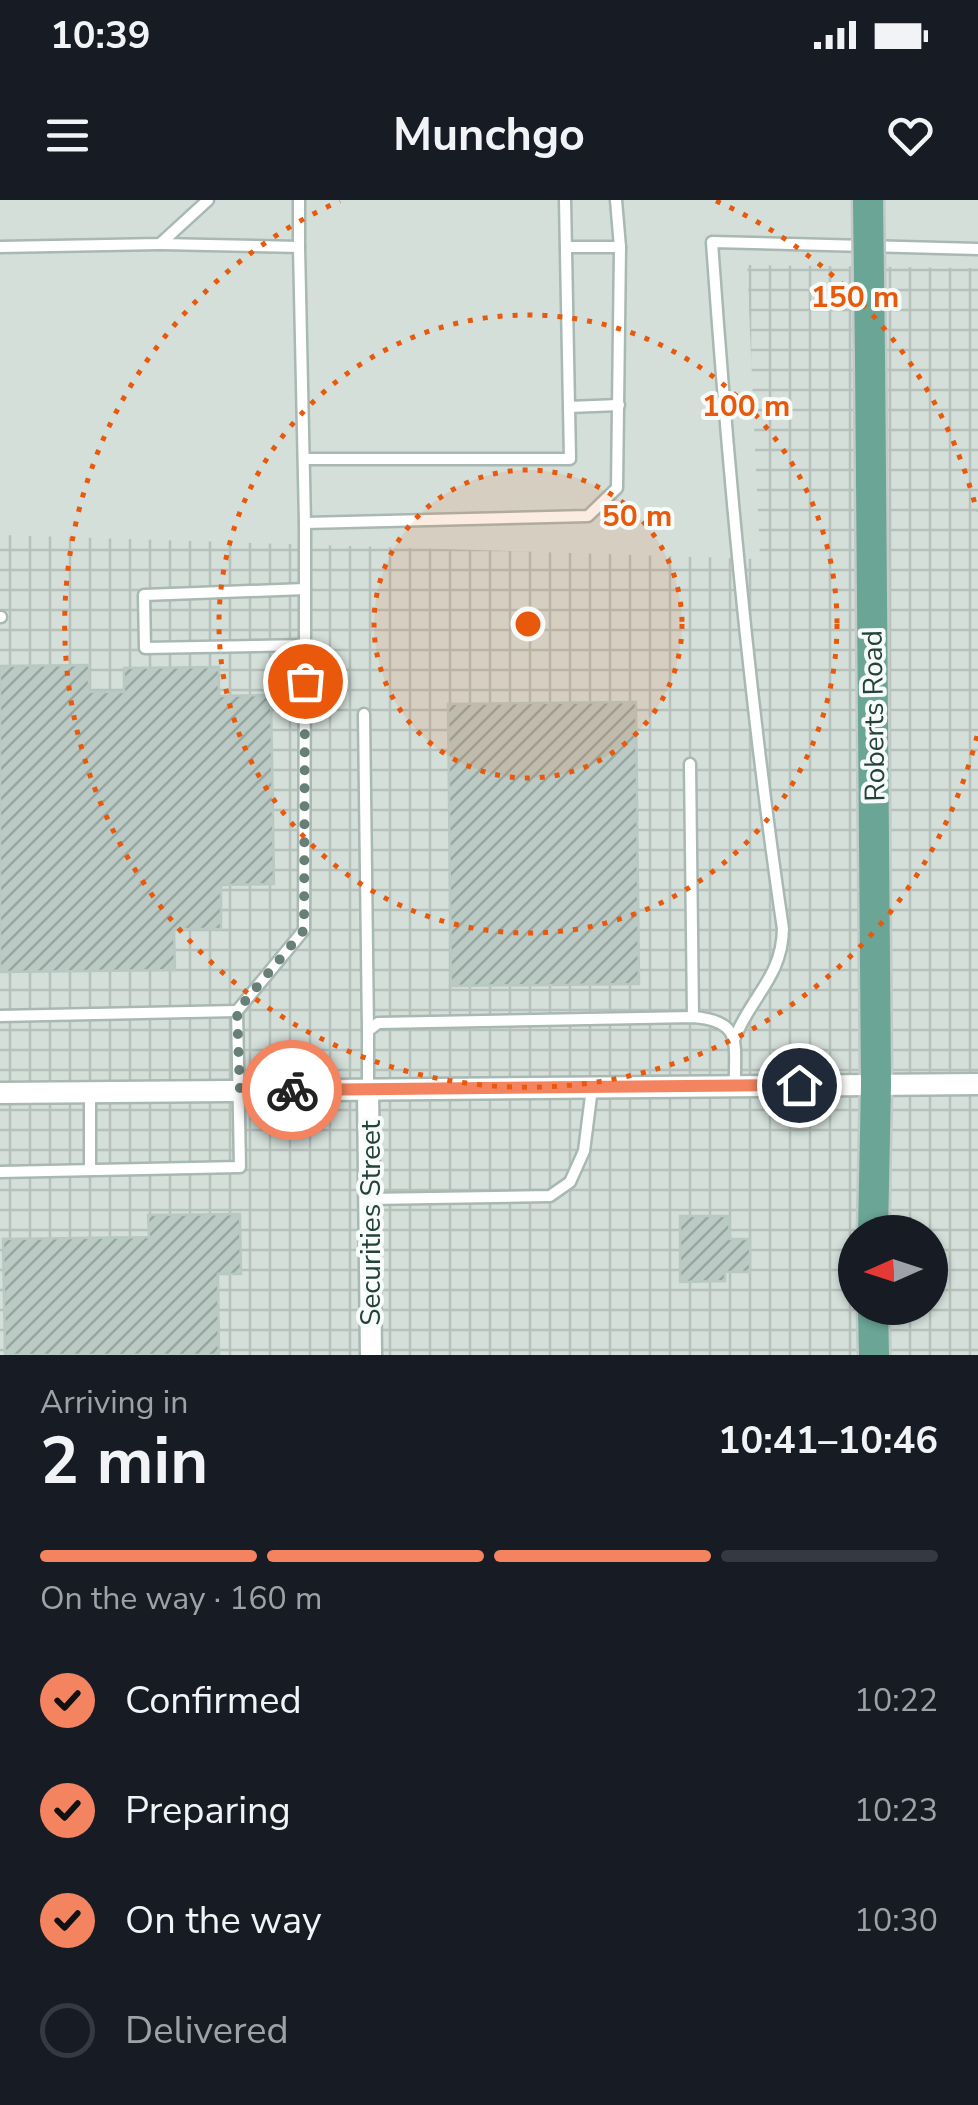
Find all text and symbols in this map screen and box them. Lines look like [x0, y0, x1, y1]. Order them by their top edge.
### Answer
text: 10:39 [50, 10, 151, 61]
text: Munchgo [393, 105, 585, 166]
icon: menu [40, 108, 95, 163]
icon: heart [883, 108, 938, 163]
text: 150 m [811, 277, 899, 318]
text: 100 m [702, 386, 790, 427]
text: 50 m [602, 496, 672, 537]
centre of rings [510, 606, 546, 642]
street label: Roberts Road [854, 630, 894, 802]
pin [263, 639, 348, 724]
icon: bag [278, 654, 333, 709]
courier [242, 1040, 342, 1140]
pin [757, 1043, 842, 1128]
icon: home [772, 1058, 827, 1113]
icon: bike [265, 1063, 320, 1118]
street label: Securities Street [352, 1120, 390, 1326]
north arrow [838, 1215, 948, 1325]
map controls [838, 1215, 948, 1325]
text: Arriving in [40, 1381, 188, 1424]
text: 10:41–10:46 [718, 1415, 938, 1466]
text: 2 min [40, 1417, 208, 1506]
text: On the way · 160 m [40, 1577, 322, 1620]
icon: check [40, 1673, 95, 1728]
text: Confirmed [125, 1675, 302, 1726]
text: 10:22 [854, 1679, 938, 1722]
icon: check [40, 1783, 95, 1838]
text: Preparing [125, 1785, 291, 1836]
text: 10:23 [854, 1789, 938, 1832]
icon: check [40, 1893, 95, 1948]
text: On the way [125, 1895, 321, 1946]
text: 10:30 [854, 1899, 938, 1942]
text: Delivered [125, 2005, 289, 2056]

